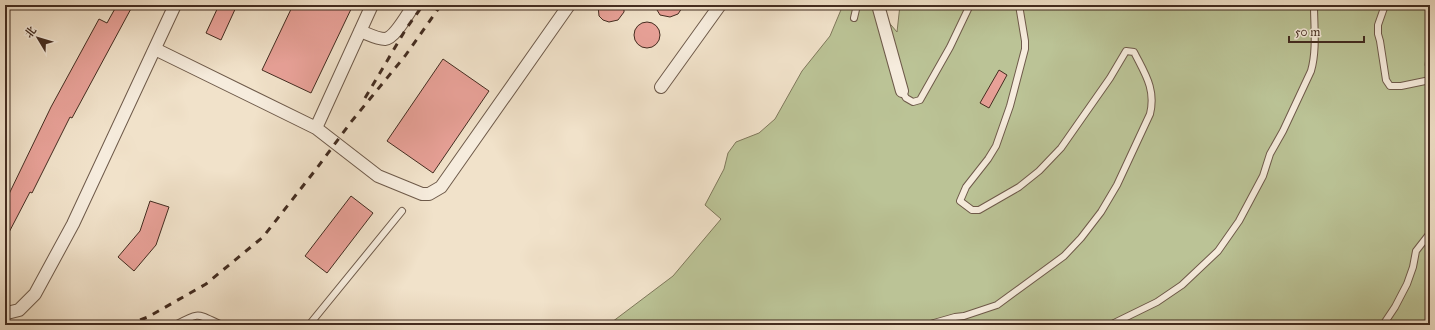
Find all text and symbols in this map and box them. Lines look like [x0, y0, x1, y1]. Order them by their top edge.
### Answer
north arrow [18, 18, 58, 58]
scale bar [1289, 18, 1364, 44]
text: 北 [22, 24, 39, 40]
text: 50 m [1295, 25, 1320, 39]

